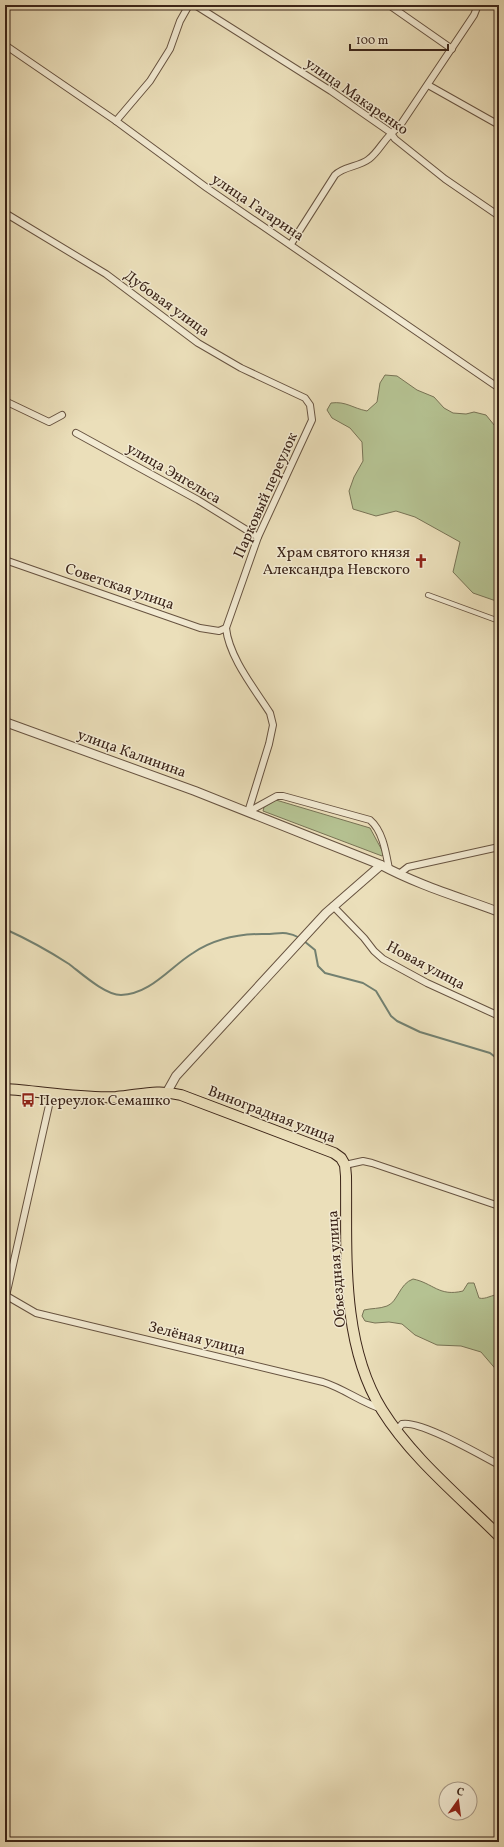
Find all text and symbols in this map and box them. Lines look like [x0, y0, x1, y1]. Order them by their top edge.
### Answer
scale bar [350, 26, 448, 52]
text: 100 m [356, 33, 389, 49]
street label: улица Макаренко [300, 54, 412, 141]
street label: улица Гагарина [207, 169, 308, 247]
street label: Дубовая улица [119, 266, 213, 343]
street label: Парковый переулок [229, 429, 304, 562]
street label: улица Энгельса [122, 439, 225, 510]
place label: Храм святого князя Александра Невского [263, 543, 410, 581]
church icon: Храм святого князя Александра Невского [413, 553, 429, 569]
street label: Советская улица [62, 559, 177, 616]
street label: улица Калинина [74, 725, 189, 784]
street label: Новая улица [382, 937, 468, 996]
street label: Виноградная улица [204, 1081, 338, 1149]
place label: Переулок Семашко [39, 1091, 171, 1112]
bus stop icon: Переулок Семашко [20, 1092, 36, 1108]
street label: Объездная улица [323, 1210, 352, 1328]
street label: Зелёная улица [146, 1317, 248, 1362]
north arrow [438, 1781, 478, 1821]
text: С [455, 1785, 465, 1801]

